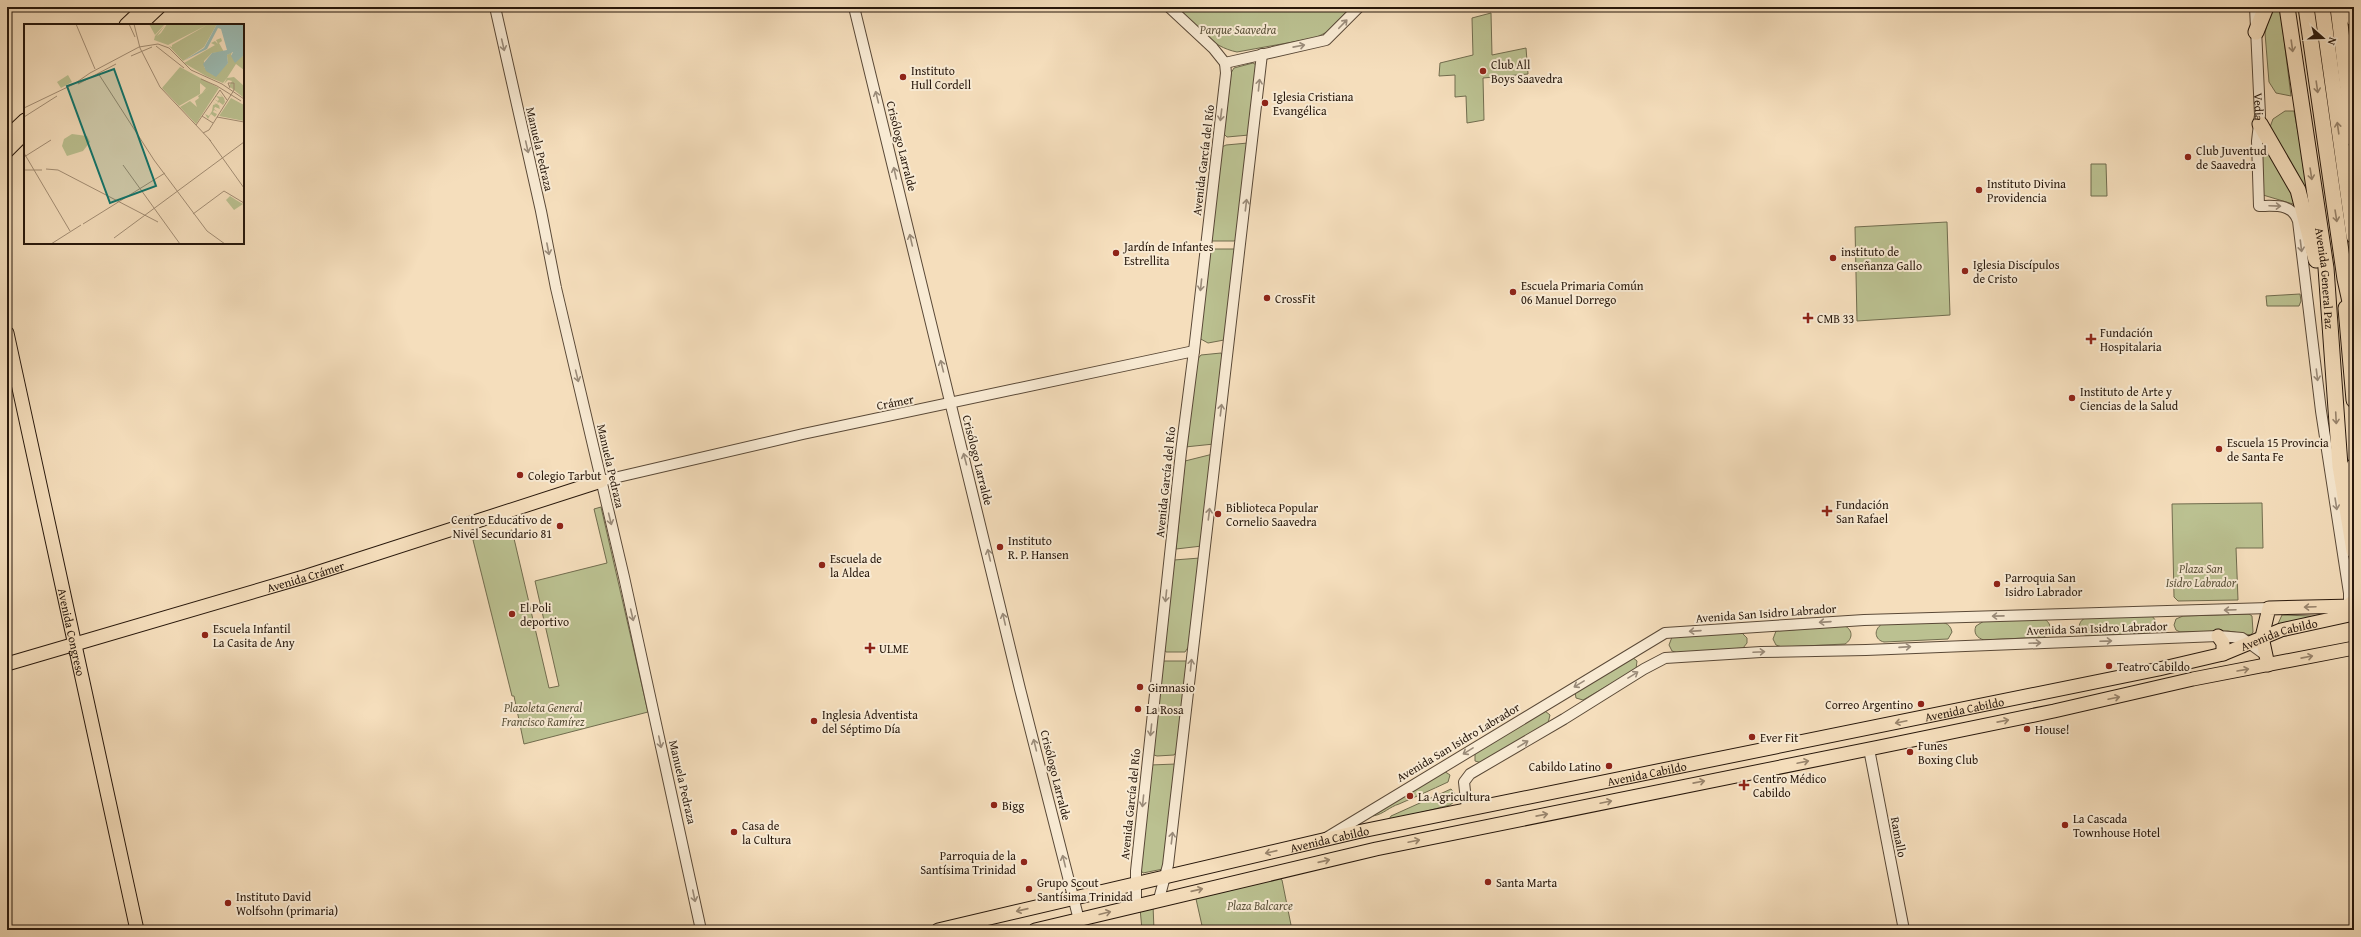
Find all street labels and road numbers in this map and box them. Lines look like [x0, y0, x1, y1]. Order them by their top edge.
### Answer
street label: Vedia [2250, 92, 2269, 122]
street label: Crisólogo Larralde [883, 99, 922, 193]
street label: Avenida García del Río [1188, 103, 1218, 217]
street label: Manuela Pedraza [522, 105, 558, 193]
street label: Avenida General Paz [2312, 226, 2339, 330]
street label: Crámer [875, 390, 915, 414]
street label: Crisólogo Larralde [959, 413, 998, 507]
street label: Manuela Pedraza [593, 422, 629, 510]
street label: Avenida García del Río [1151, 426, 1179, 538]
street label: Avenida Crámer [264, 556, 346, 596]
street label: Avenida Congreso [54, 586, 90, 678]
street label: Avenida San Isidro Labrador [1695, 600, 1837, 626]
street label: Avenida Cabildo [2238, 614, 2319, 654]
street label: Avenida San Isidro Labrador [2026, 617, 2168, 639]
street label: Avenida Cabildo [1923, 692, 2005, 725]
street label: Avenida San Isidro Labrador [1393, 698, 1523, 786]
street label: Crisólogo Larralde [1037, 728, 1076, 822]
street label: Manuela Pedraza [665, 738, 701, 826]
street label: Avenida García del Río [1116, 748, 1144, 860]
street label: Avenida Cabildo [1606, 757, 1688, 789]
street label: Ramallo [1887, 815, 1911, 859]
street label: Avenida Cabildo [1288, 821, 1370, 856]

